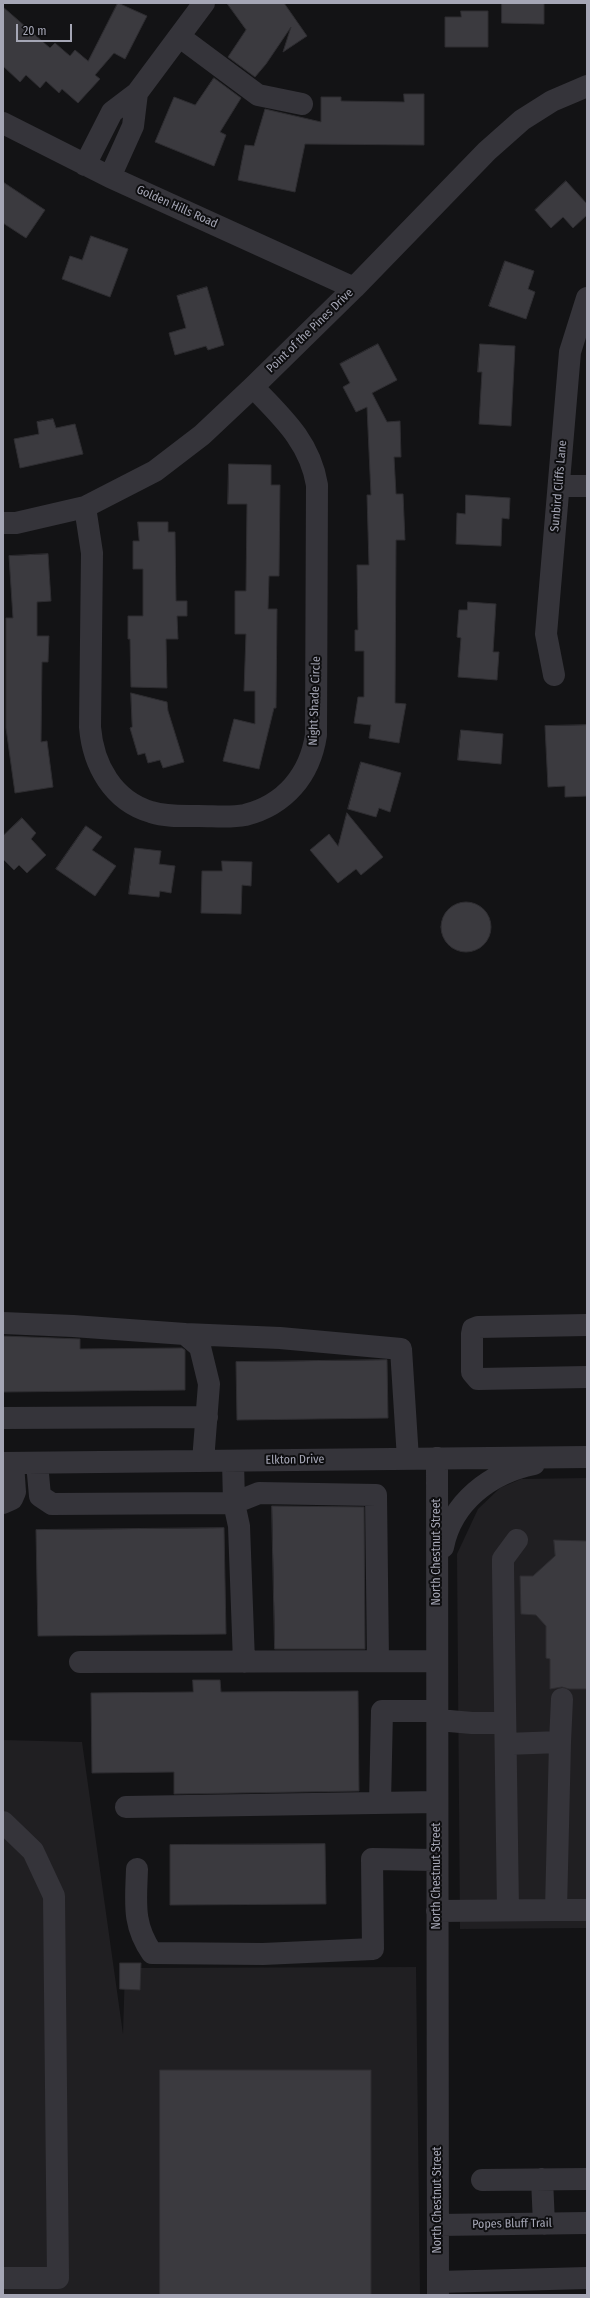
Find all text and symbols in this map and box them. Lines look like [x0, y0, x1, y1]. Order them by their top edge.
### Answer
scale bar [18, 16, 74, 42]
text: 20 m [23, 24, 47, 38]
street label: Golden Hills Road [134, 183, 220, 231]
street label: Point of the Pines Drive [264, 286, 356, 376]
street label: Sunbird Cliffs Lane [548, 440, 570, 532]
street label: Night Shade Circle [306, 656, 324, 746]
street label: Elkton Drive [265, 1452, 325, 1468]
street label: North Chestnut Street [430, 1499, 444, 1605]
street label: North Chestnut Street [430, 1823, 444, 1929]
street label: North Chestnut Street [431, 2147, 445, 2253]
street label: Popes Bluff Trail [472, 2216, 552, 2232]

